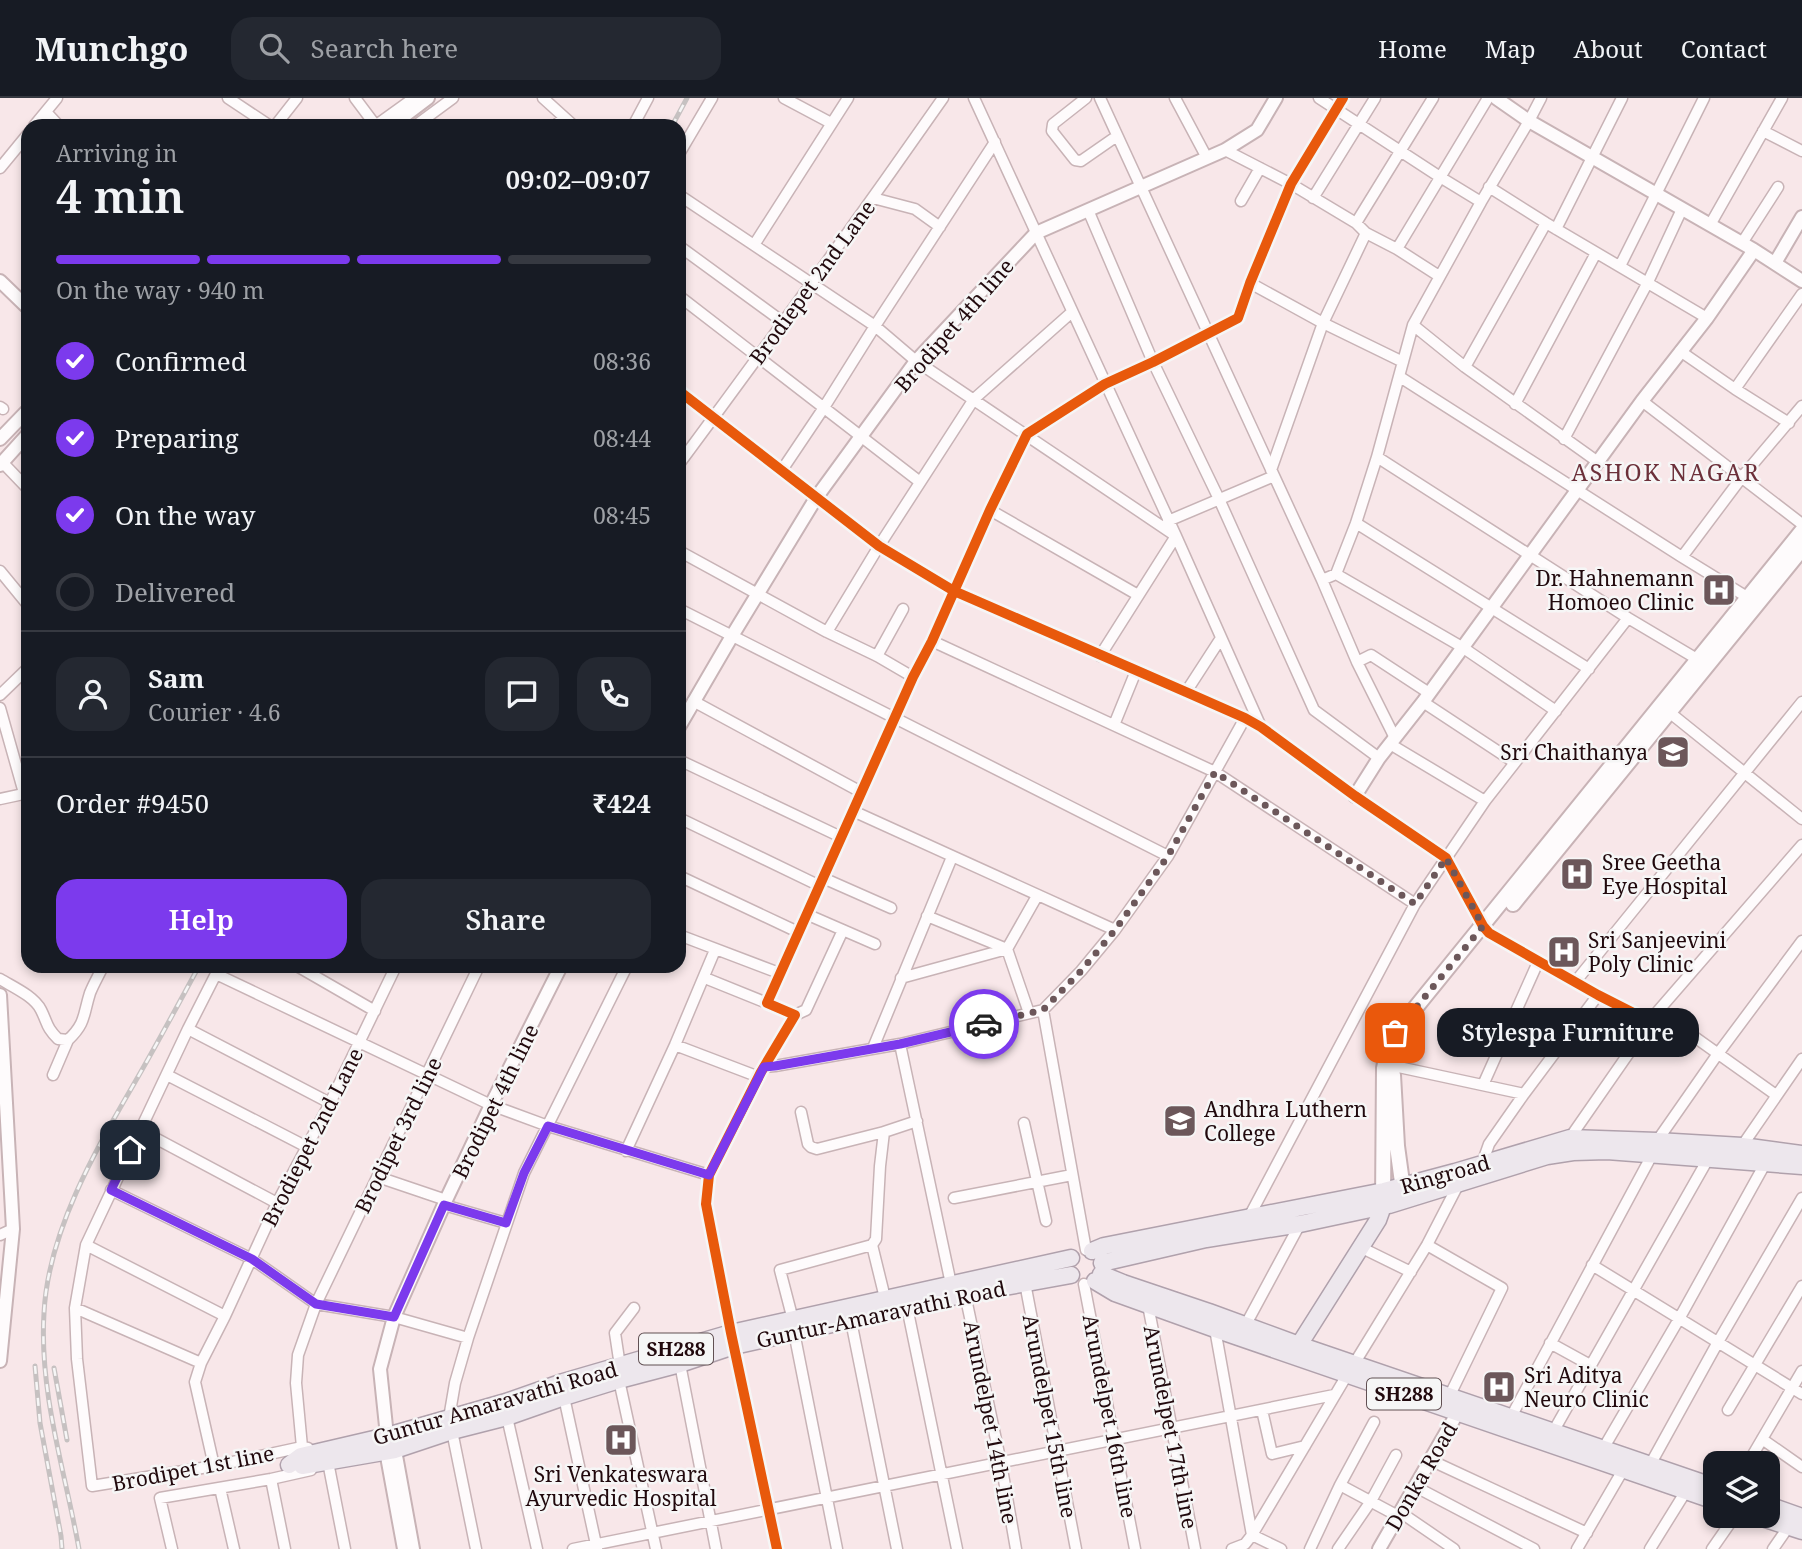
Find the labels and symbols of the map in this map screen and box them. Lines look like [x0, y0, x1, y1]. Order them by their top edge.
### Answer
street label: Brodiepet 2nd Lane [743, 194, 881, 370]
street label: Brodipet 4th line [888, 252, 1020, 398]
district label: ASHOK NAGAR [1571, 456, 1761, 488]
place label: Dr. Hahnemann Homoeo Clinic [1536, 564, 1694, 616]
hospital icon: Dr. Hahnemann Homoeo Clinic [1700, 571, 1738, 609]
school or university icon: Sri Chaithanya [1654, 733, 1692, 771]
place label: Sri Chaithanya [1500, 738, 1648, 766]
place label: Sree Geetha Eye Hospital [1602, 848, 1728, 900]
hospital icon: Sree Geetha Eye Hospital [1558, 855, 1596, 893]
place label: Sri Sanjeevini Poly Clinic [1588, 926, 1726, 978]
hospital icon: Sri Sanjeevini Poly Clinic [1545, 933, 1583, 971]
courier [949, 989, 1019, 1059]
pin [1365, 1003, 1425, 1063]
callout: Stylespa Furniture [1437, 1009, 1700, 1058]
street label: Brodipet 4th line [446, 1019, 544, 1183]
street label: Brodiepet 2nd Lane [255, 1043, 369, 1231]
street label: Brodipet 3rd line [348, 1052, 448, 1218]
place label: Andhra Luthern College [1204, 1095, 1367, 1147]
school or university icon: Andhra Luthern College [1161, 1102, 1199, 1140]
pin [100, 1120, 160, 1180]
street label: Ringroad [1397, 1148, 1493, 1200]
street label: Guntur-Amaravathi Road [754, 1274, 1008, 1354]
street label: Arundelpet 15th line [1017, 1312, 1083, 1520]
street label: Arundelpet 16th line [1077, 1312, 1143, 1520]
street label: Arundelpet 14th line [958, 1318, 1024, 1526]
street label: Arundelpet 17th line [1138, 1323, 1204, 1531]
road number: SH288 [639, 1334, 713, 1364]
street label: Guntur Amaravathi Road [369, 1355, 621, 1451]
place label: Sri Aditya Neuro Clinic [1524, 1361, 1649, 1413]
hospital icon: Sri Aditya Neuro Clinic [1480, 1368, 1518, 1406]
road number: SH288 [1367, 1378, 1441, 1410]
street label: Donka Road [1379, 1416, 1463, 1535]
hospital icon: Sri Venkateswara Ayurvedic Hospital [602, 1421, 640, 1459]
street label: Brodipet 1st line [110, 1439, 276, 1497]
place label: Sri Venkateswara Ayurvedic Hospital [525, 1460, 717, 1512]

